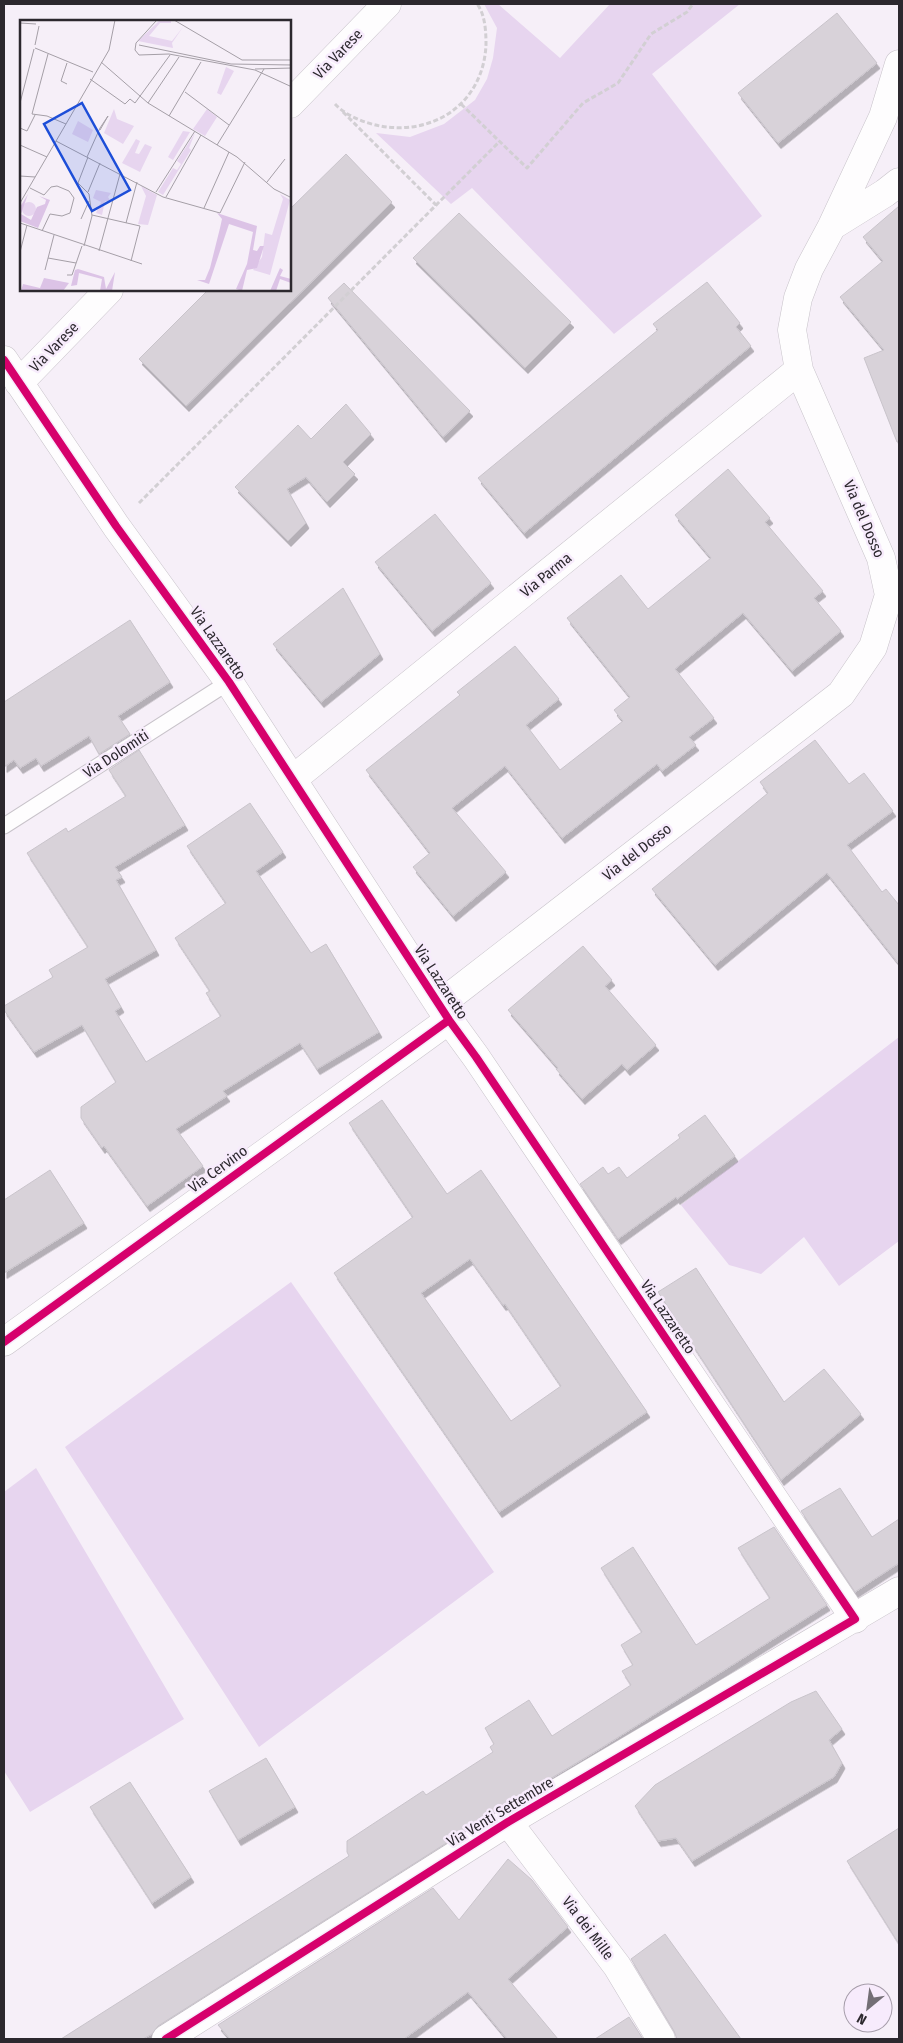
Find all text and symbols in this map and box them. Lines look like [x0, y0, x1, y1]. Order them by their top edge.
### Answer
inset map [20, 20, 291, 291]
street label: Via Varese [310, 25, 366, 83]
street label: Via Varese [26, 318, 82, 376]
street label: Via del Dosso [840, 478, 888, 561]
street label: Via Parma [517, 549, 575, 601]
street label: Via Lazzaretto [186, 603, 250, 683]
street label: Via Dolomiti [80, 726, 152, 782]
street label: Via del Dosso [599, 819, 675, 884]
street label: Via Lazzaretto [410, 941, 472, 1023]
street label: Via Cervino [185, 1142, 251, 1196]
street label: Via Lazzaretto [637, 1277, 699, 1357]
street label: Via Venti Settembre [444, 1773, 556, 1851]
street label: Via dei Mille [558, 1893, 618, 1963]
north arrow [843, 1983, 893, 2033]
text: N [854, 2009, 870, 2028]

